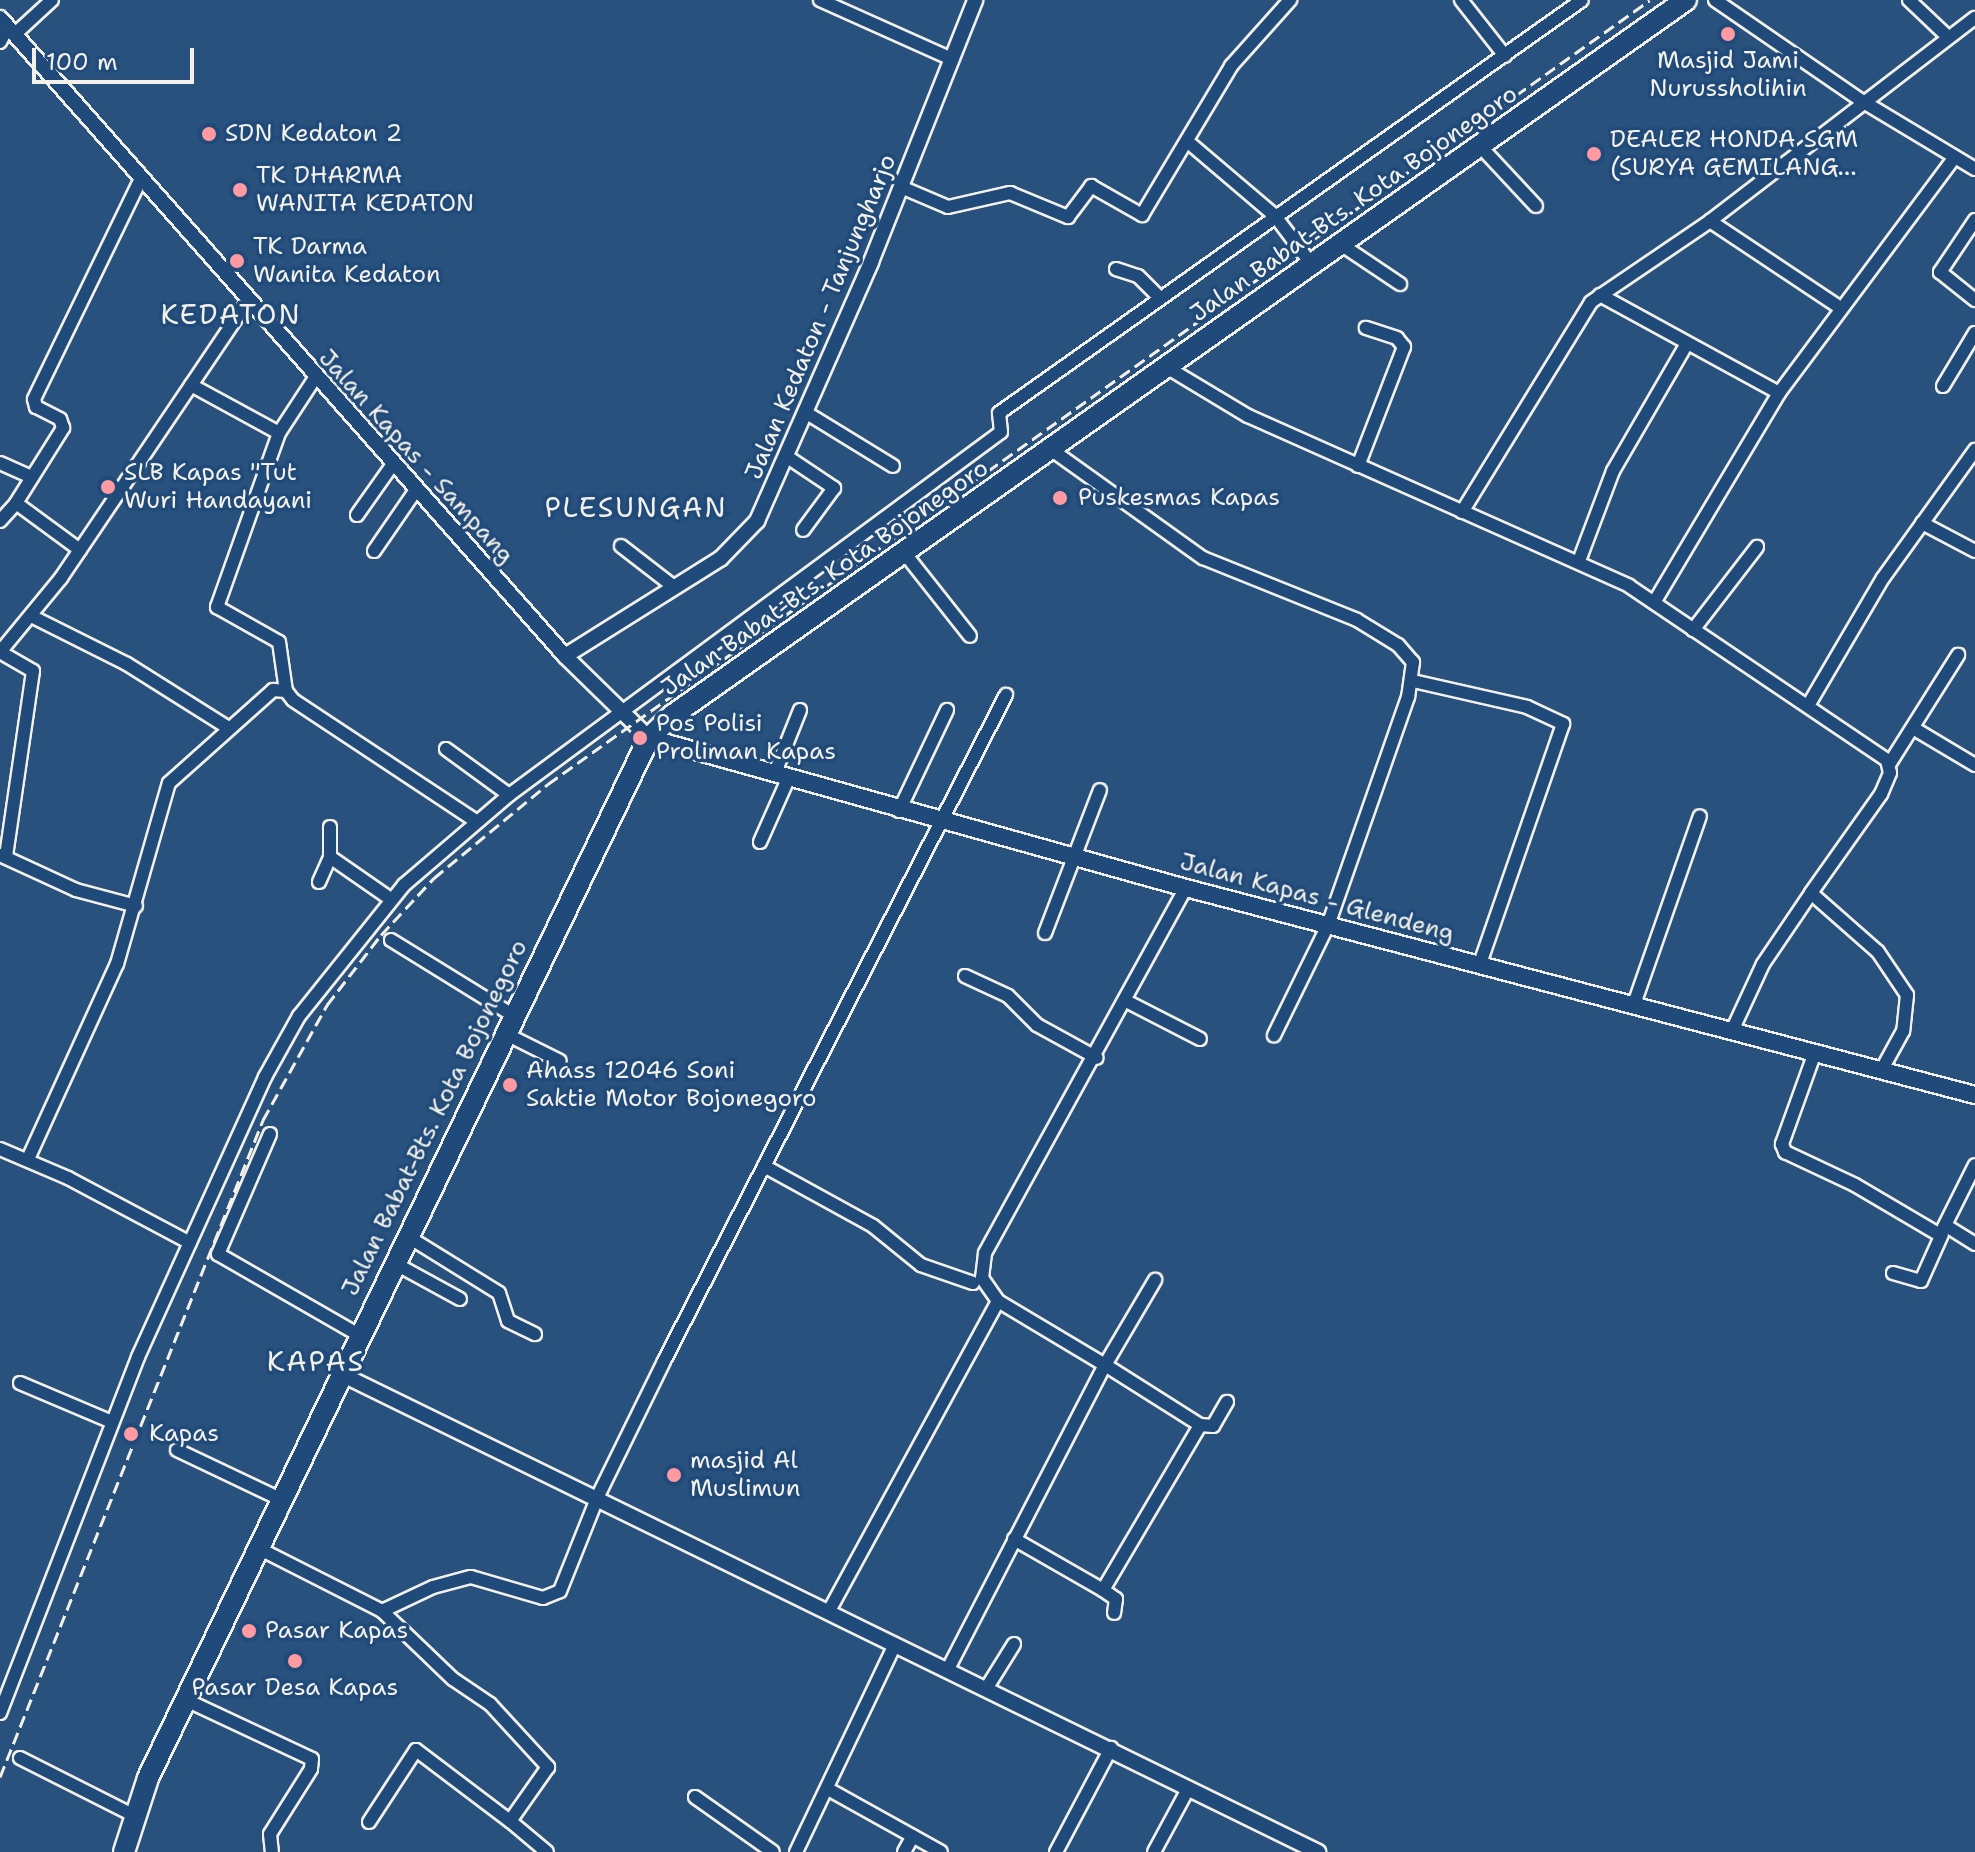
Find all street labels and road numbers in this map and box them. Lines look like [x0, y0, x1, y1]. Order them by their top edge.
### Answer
street label: Jalan Babat-Bts. Kota Bojonegoro [1185, 80, 1523, 328]
street label: Jalan Kedaton - Tanjungharjo [739, 150, 903, 484]
street label: Jalan Kapas - Sampang [312, 344, 520, 570]
street label: Jalan Babat-Bts. Kota Bojonegoro [656, 454, 994, 702]
street label: Jalan Kapas - Glendeng [1177, 848, 1457, 948]
street label: Jalan Babat-Bts. Kota Bojonegoro [336, 935, 534, 1301]

